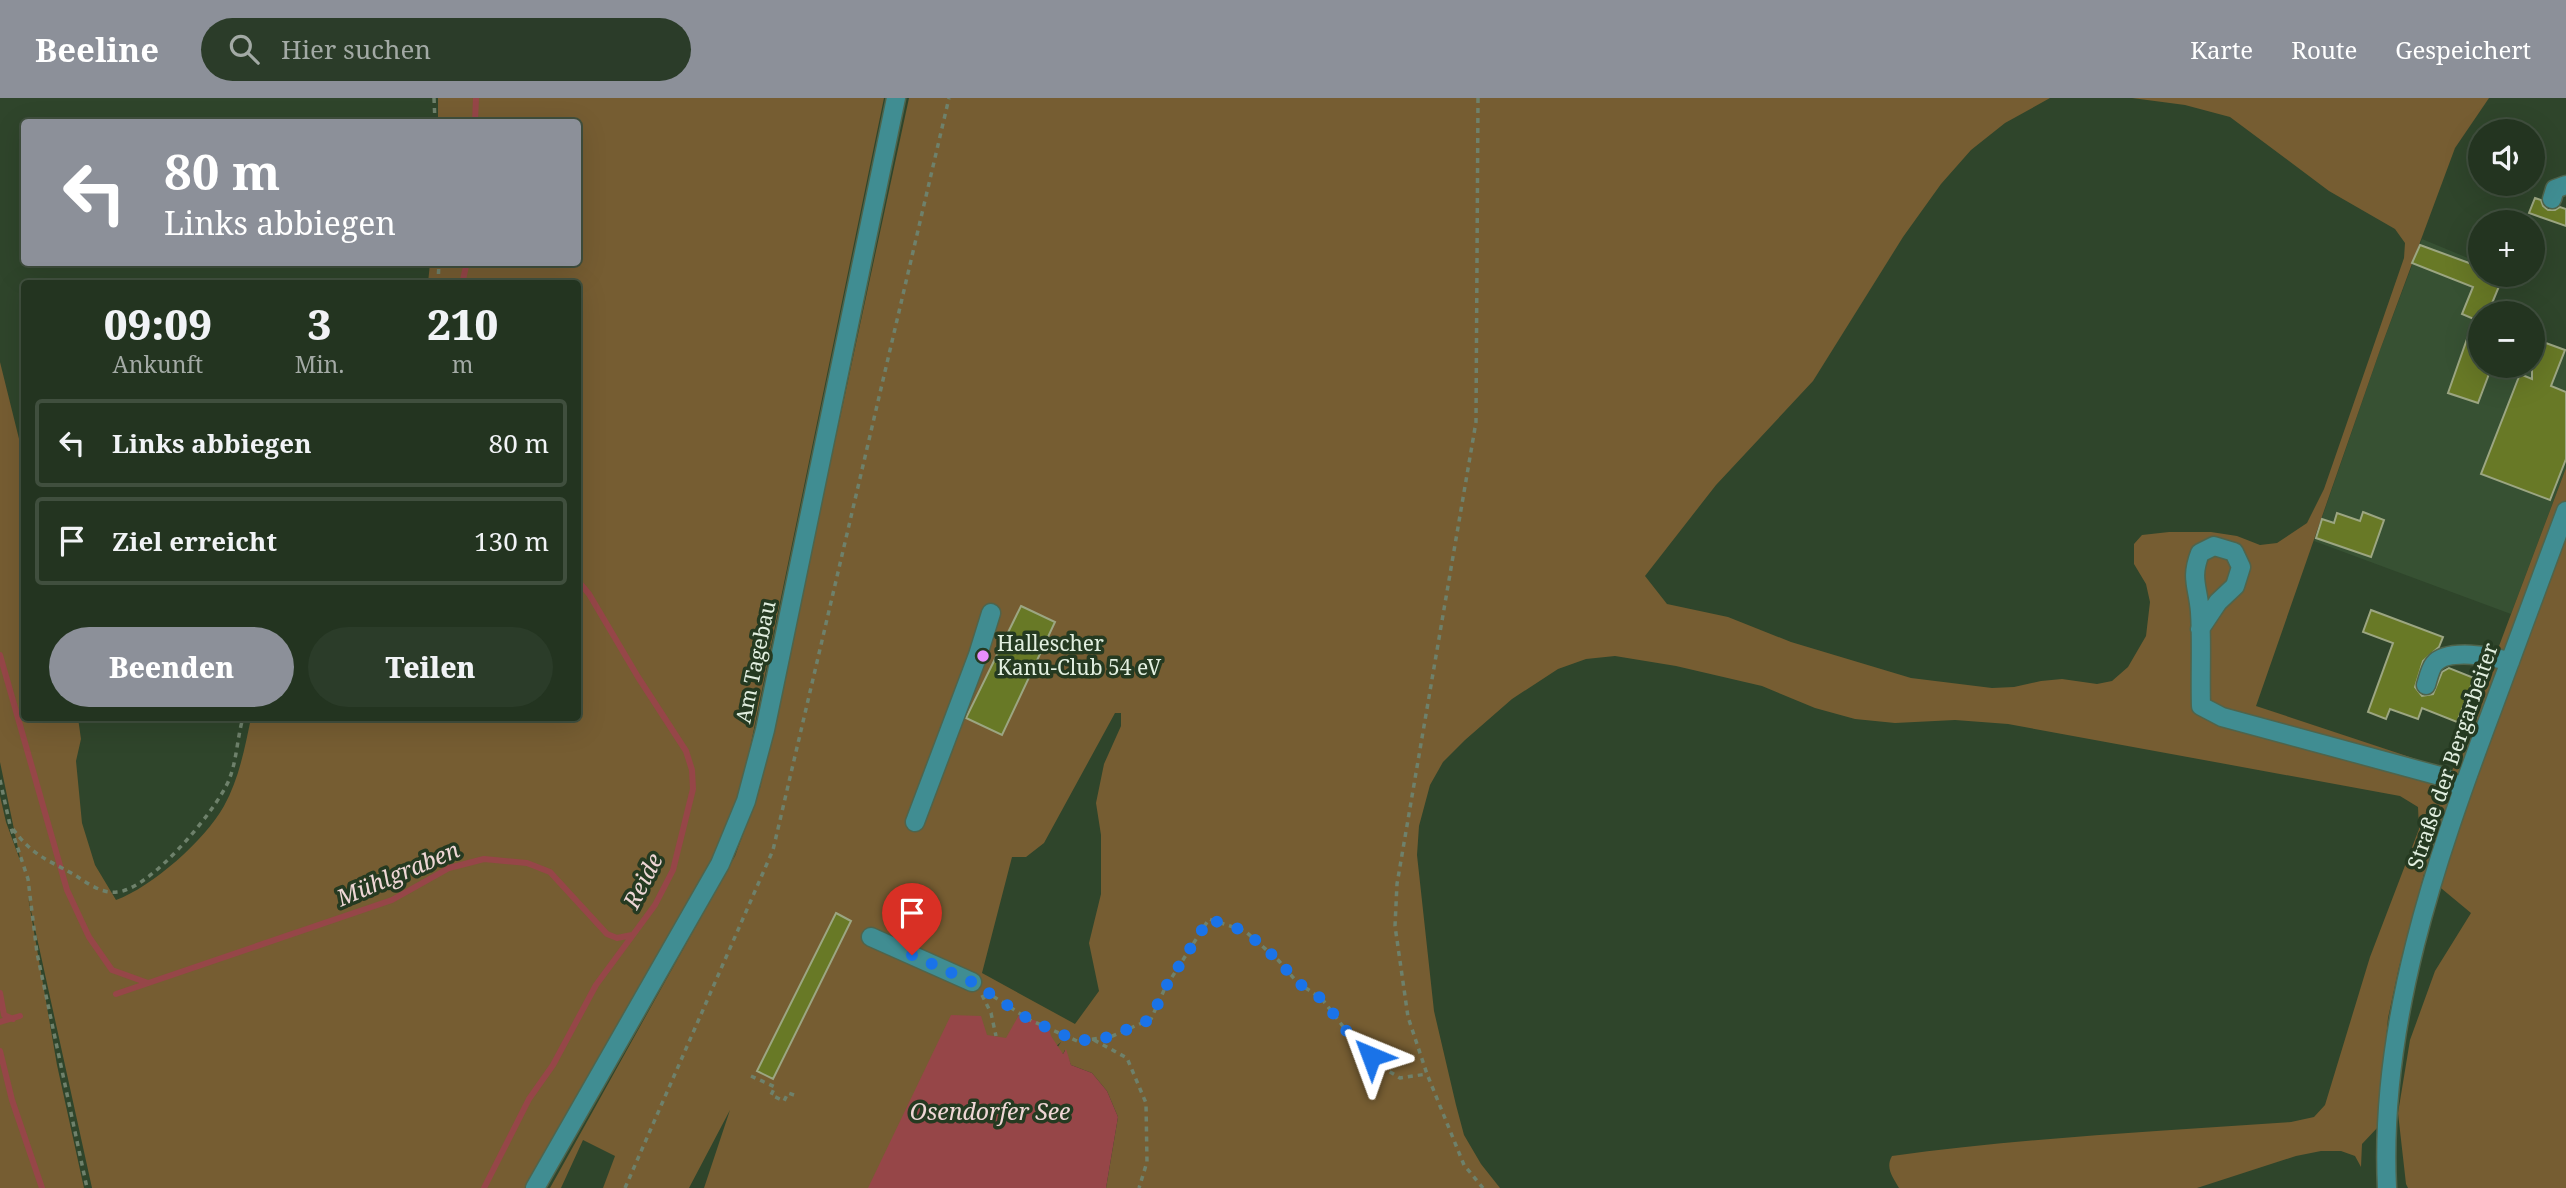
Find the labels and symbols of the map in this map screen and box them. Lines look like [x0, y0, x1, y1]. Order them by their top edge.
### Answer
street label: Am Tagebau [728, 598, 782, 726]
place label: Hallescher Kanu-Club 54 eV [997, 629, 1162, 681]
street label: Straße der Bergarbeiter [2400, 639, 2504, 872]
marker: Hallescher Kanu-Club 54 eV [975, 648, 991, 664]
water label: Mühlgraben [330, 833, 464, 914]
water label: Reide [614, 847, 670, 915]
pin [882, 883, 942, 955]
position arrow [1334, 1019, 1408, 1093]
water label: Osendorfer See [910, 1095, 1070, 1127]

